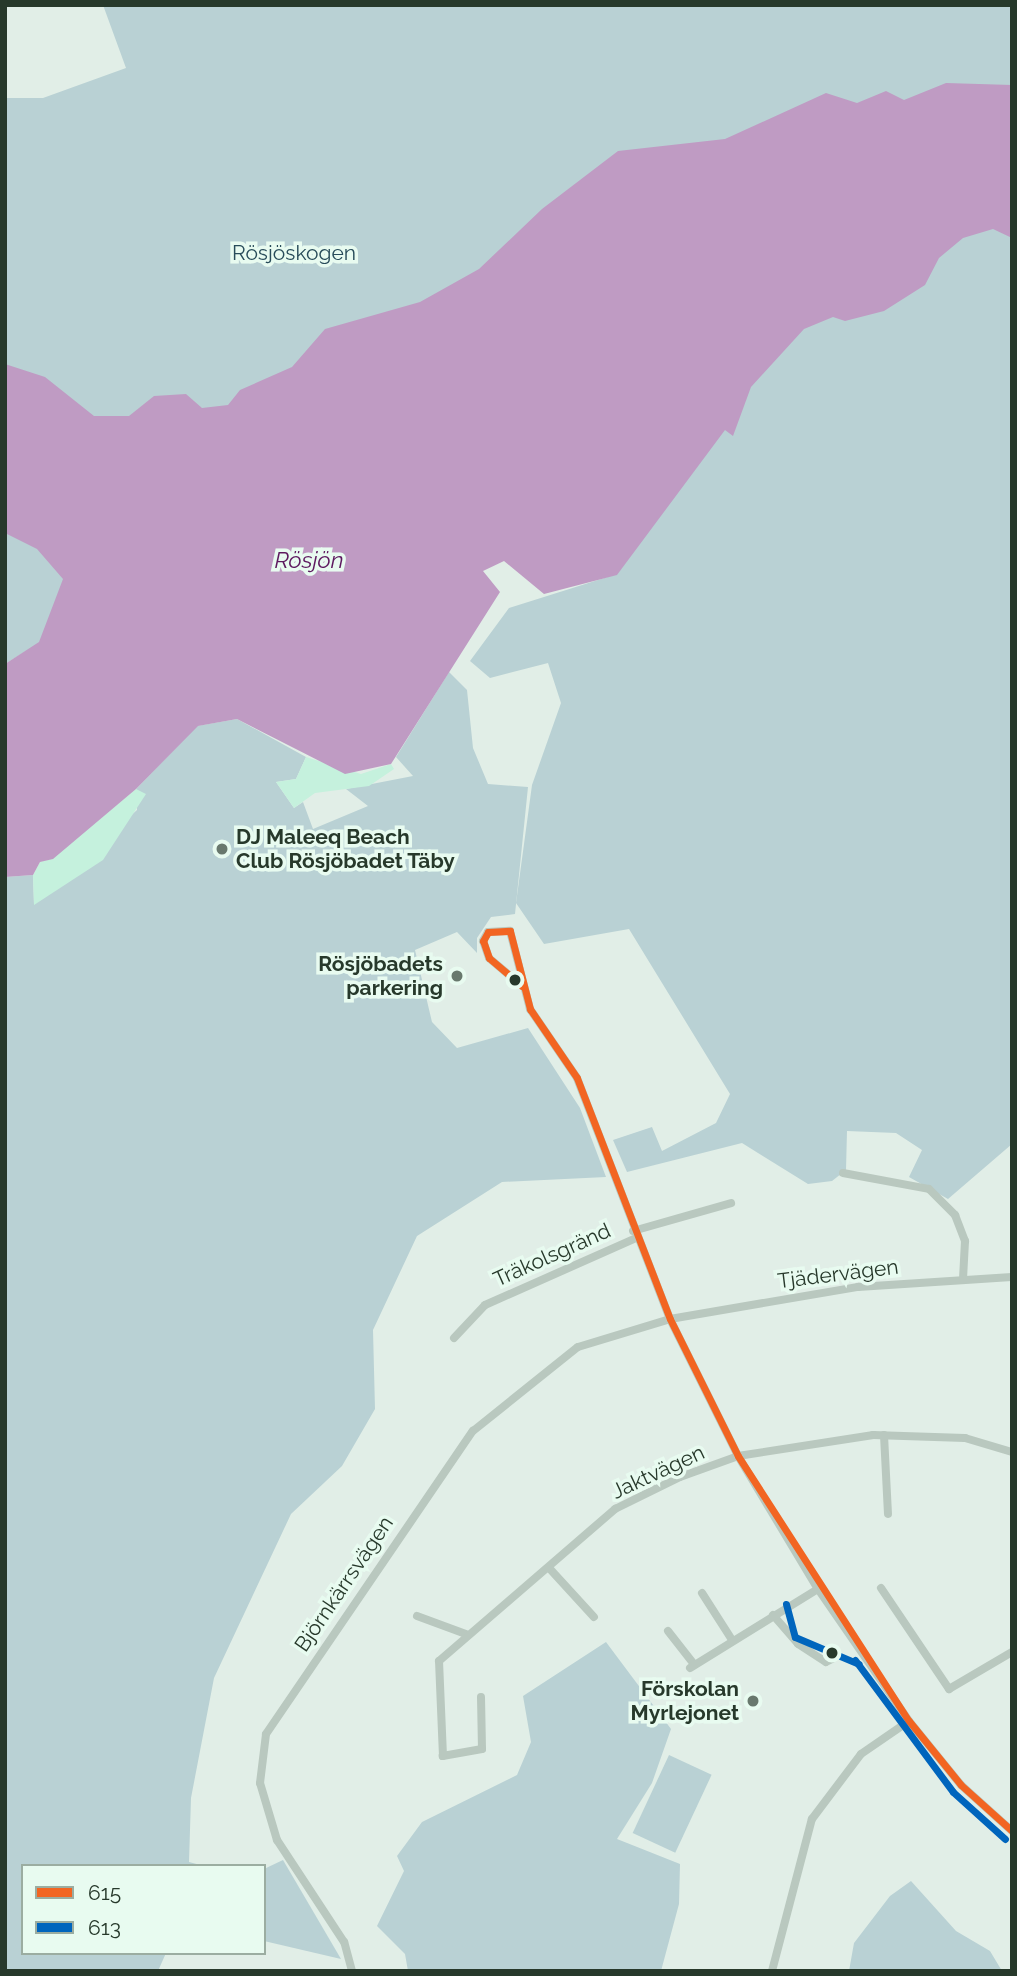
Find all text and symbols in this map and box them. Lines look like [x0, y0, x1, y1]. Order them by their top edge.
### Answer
park label: Rösjöskogen [232, 240, 356, 266]
water label: Rösjön [274, 546, 344, 574]
place label: DJ Maleeq Beach Club Rösjöbadet Täby [236, 824, 456, 874]
marker: DJ Maleeq Beach Club Rösjöbadet Täby [214, 841, 230, 857]
place label: Rösjöbadets parkering [318, 951, 443, 1001]
marker: Rösjöbadets parkering [449, 968, 465, 984]
unlabelled marker [508, 973, 522, 987]
street label: Träkolsgränd [489, 1218, 615, 1292]
street label: Tjädervägen [776, 1254, 900, 1294]
street label: Jaktvägen [608, 1440, 708, 1504]
street label: Björnkärrsvägen [289, 1511, 399, 1657]
unlabelled marker [825, 1646, 839, 1660]
place label: Förskolan Myrlejonet [631, 1676, 739, 1726]
marker: Förskolan Myrlejonet [745, 1693, 761, 1709]
legend [21, 1864, 266, 1955]
text: 615 [88, 1880, 121, 1905]
text: 613 [88, 1915, 121, 1940]

